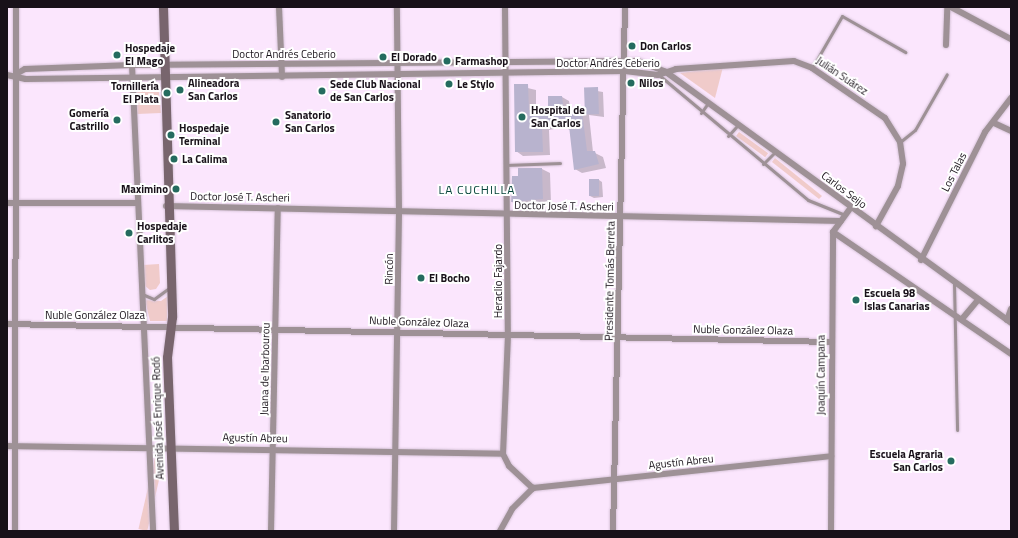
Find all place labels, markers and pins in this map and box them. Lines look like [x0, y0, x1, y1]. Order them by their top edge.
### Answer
place label: Don Carlos [640, 39, 691, 53]
marker: Don Carlos [627, 41, 637, 51]
place label: Hospedaje El Mago [125, 42, 175, 68]
marker: Hospedaje El Mago [112, 50, 122, 60]
place label: El Dorado [391, 50, 437, 64]
marker: El Dorado [378, 52, 388, 62]
place label: Farmashop [455, 54, 508, 68]
marker: Farmashop [442, 56, 452, 66]
place label: Nilos [639, 76, 663, 90]
place label: Alineadora San Carlos [188, 77, 239, 103]
place label: Le Stylo [457, 77, 494, 91]
place label: Sede Club Nacional de San Carlos [330, 78, 421, 104]
marker: Nilos [626, 78, 636, 88]
marker: Le Stylo [444, 79, 454, 89]
place label: Tornillería El Plata [111, 80, 159, 106]
marker: Alineadora San Carlos [175, 85, 185, 95]
marker: Sede Club Nacional de San Carlos [317, 86, 327, 96]
marker: Tornillería El Plata [162, 88, 172, 98]
place label: Hospital de San Carlos [531, 104, 585, 130]
place label: Gomería Castrillo [69, 107, 109, 133]
place label: Sanatorio San Carlos [285, 109, 335, 135]
marker: Hospital de San Carlos [516, 111, 528, 123]
marker: Gomería Castrillo [112, 115, 122, 125]
marker: Sanatorio San Carlos [270, 116, 282, 128]
place label: Hospedaje Terminal [179, 122, 229, 148]
marker: Hospedaje Terminal [166, 130, 176, 140]
place label: La Calima [182, 152, 227, 166]
marker: La Calima [169, 154, 179, 164]
place label: Maximino [121, 182, 168, 196]
marker: Maximino [171, 184, 181, 194]
place label: Hospedaje Carlitos [137, 220, 187, 246]
marker: Hospedaje Carlitos [124, 228, 134, 238]
place label: El Bocho [429, 271, 470, 285]
marker: El Bocho [416, 273, 426, 283]
place label: Escuela 98 Islas Canarias [864, 287, 930, 313]
marker: Escuela 98 Islas Canarias [851, 295, 861, 305]
place label: Escuela Agraria San Carlos [869, 448, 943, 474]
marker: Escuela Agraria San Carlos [946, 456, 956, 466]

